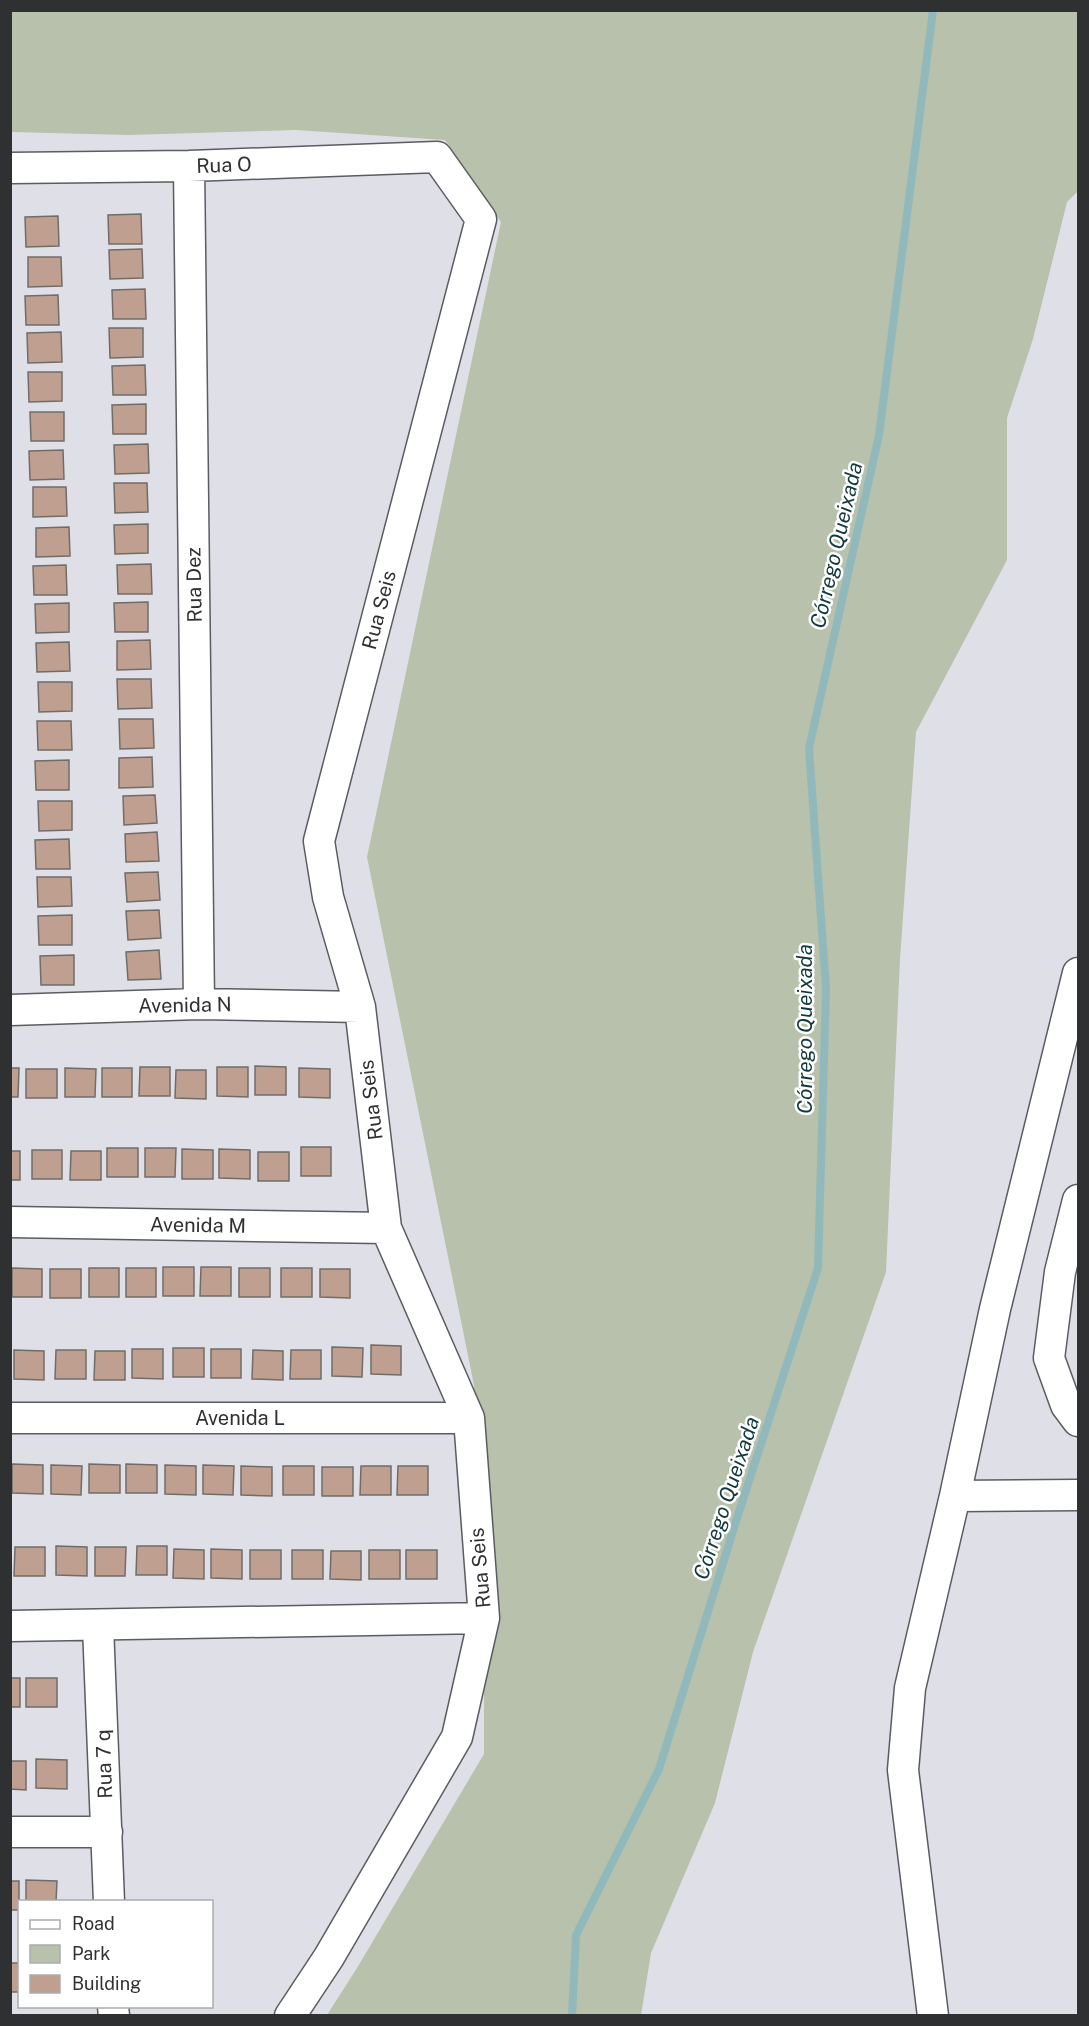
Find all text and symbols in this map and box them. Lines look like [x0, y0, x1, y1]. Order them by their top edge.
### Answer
street label: Rua O [196, 152, 252, 178]
water label: Córrego Queixada [805, 459, 867, 631]
street label: Rua Dez [181, 547, 207, 623]
street label: Rua Seis [357, 568, 401, 652]
water label: Córrego Queixada [792, 944, 817, 1114]
street label: Avenida N [138, 992, 232, 1018]
street label: Rua Seis [354, 1058, 388, 1142]
street label: Avenida M [150, 1212, 246, 1238]
street label: Avenida L [195, 1406, 285, 1430]
water label: Córrego Queixada [688, 1413, 764, 1583]
street label: Rua Seis [465, 1527, 495, 1609]
street label: Rua 7 q [91, 1729, 117, 1799]
legend [18, 1900, 213, 2008]
text: Road [72, 1913, 115, 1934]
text: Park [72, 1943, 110, 1964]
text: Building [72, 1973, 141, 1994]

